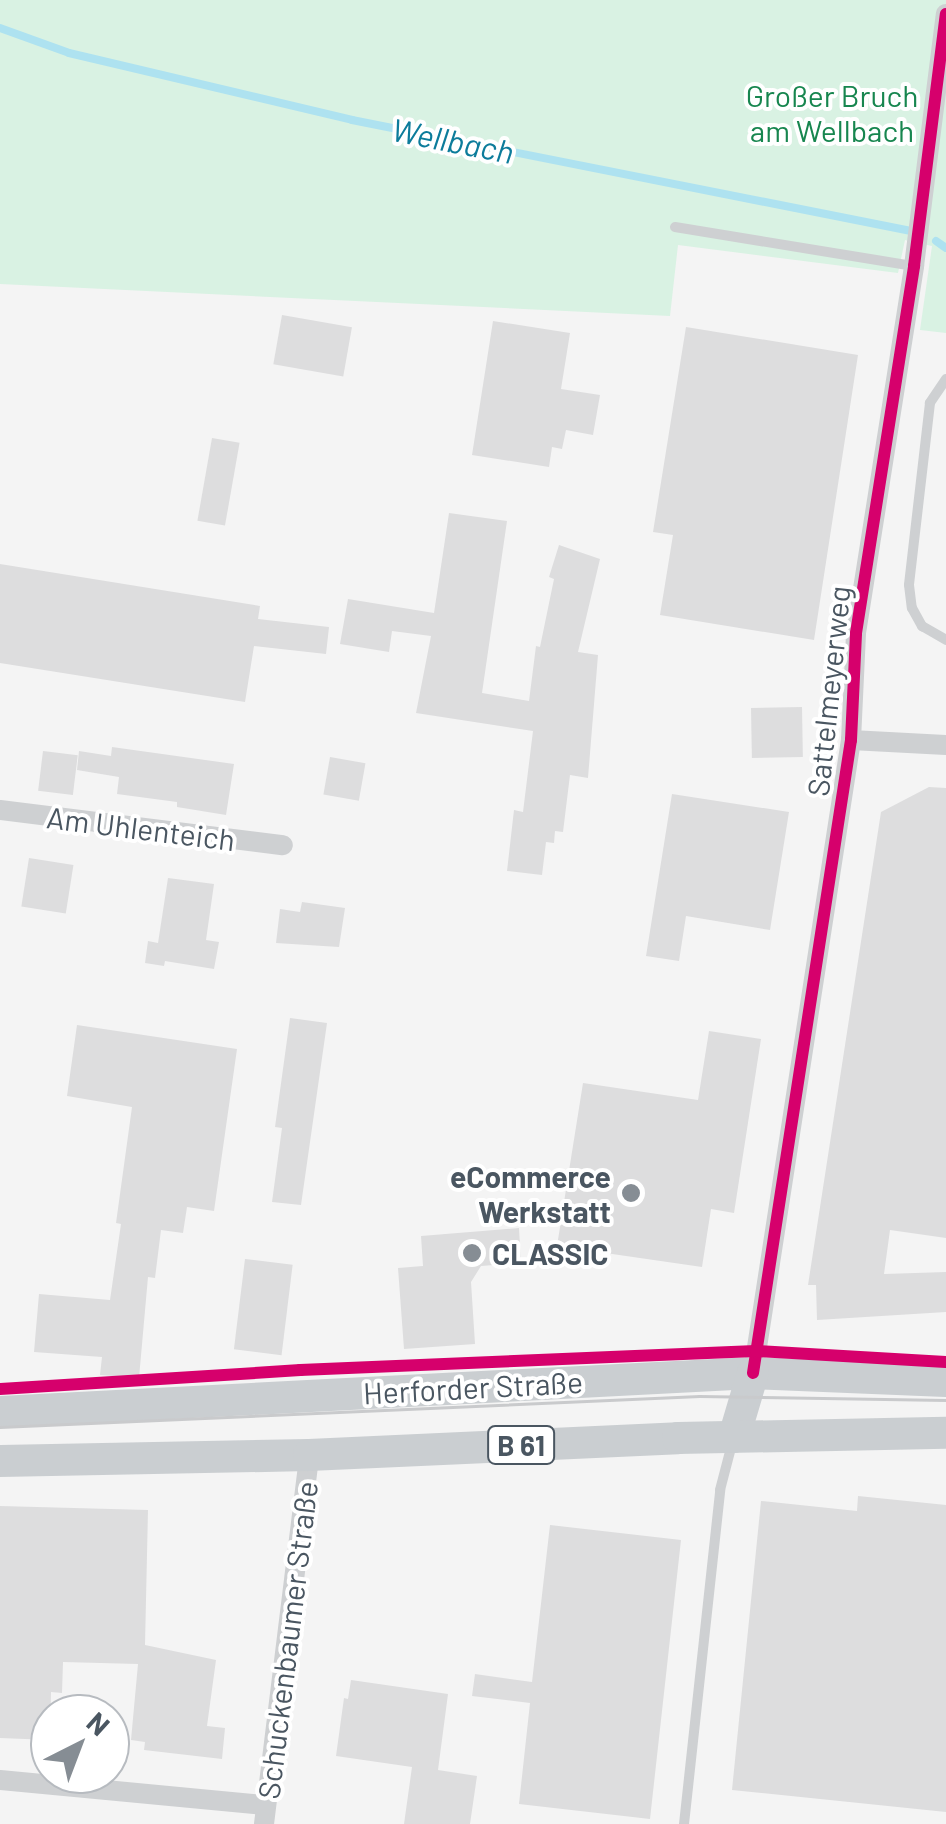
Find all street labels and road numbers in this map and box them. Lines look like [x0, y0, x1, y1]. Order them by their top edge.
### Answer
street label: Sattelmeyerweg [799, 584, 857, 798]
street label: Am Uhlenteich [45, 799, 237, 857]
street label: Herforder Straße [362, 1363, 584, 1411]
road number: B 61 [486, 1422, 556, 1468]
street label: Schuckenbaumer Straße [250, 1479, 324, 1801]

